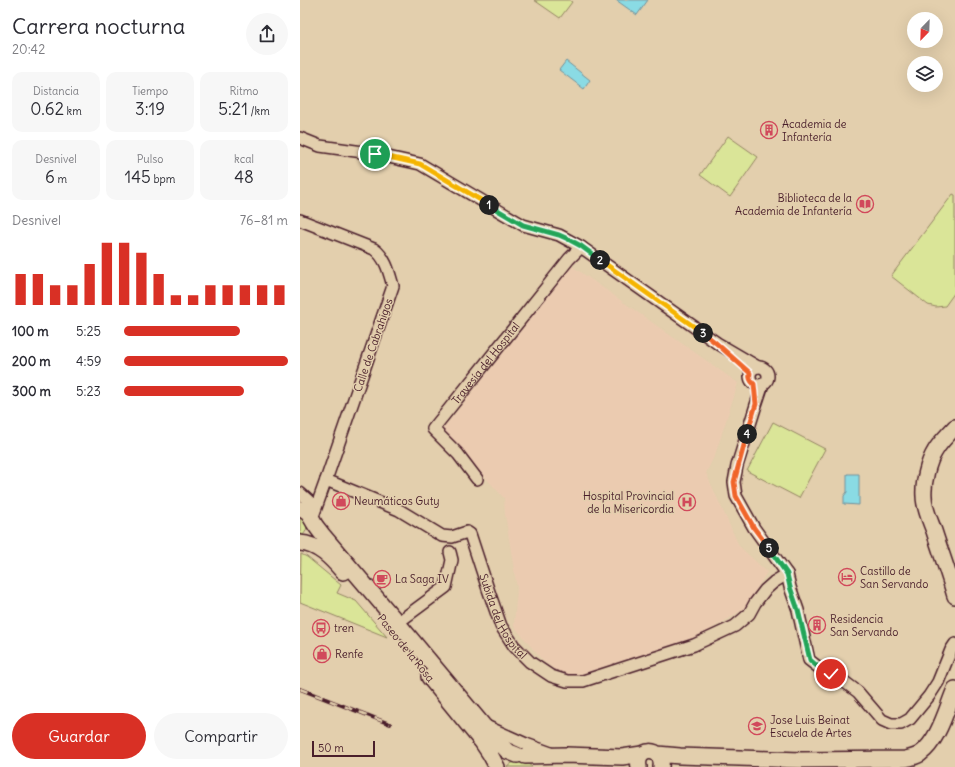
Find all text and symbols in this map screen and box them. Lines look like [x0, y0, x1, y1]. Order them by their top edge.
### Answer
text: Carrera nocturna [12, 12, 185, 40]
north arrow [907, 12, 943, 48]
map controls [907, 12, 943, 92]
button: share [246, 13, 288, 55]
text: 20:42 [12, 41, 45, 58]
button: layers [907, 56, 943, 92]
text: Distancia [33, 84, 79, 98]
text: Tiempo [132, 84, 168, 98]
text: Ritmo [230, 84, 259, 98]
text: 0.62 [30, 98, 64, 120]
text: 3:19 [135, 98, 165, 120]
text: 5:21 [218, 98, 248, 120]
text: km [64, 104, 82, 118]
text: /km [248, 104, 270, 118]
place label: Academia de Infantería [782, 117, 847, 144]
building icon: Academia de Infantería [759, 120, 779, 140]
pin [358, 137, 392, 171]
icon: arrive [364, 143, 386, 165]
text: Desnivel [35, 152, 77, 166]
text: Pulso [137, 152, 163, 166]
text: kcal [234, 152, 254, 166]
text: 6 [45, 166, 55, 188]
text: 145 [125, 166, 151, 188]
text: 48 [234, 166, 254, 188]
text: m [55, 172, 67, 186]
text: bpm [151, 172, 175, 186]
place label: Biblioteca de la Academia de Infantería [735, 191, 852, 218]
library icon: Biblioteca de la Academia de Infantería [855, 194, 875, 214]
pin: 1 [479, 195, 499, 215]
text: 1 [487, 198, 491, 212]
text: Desnivel [12, 212, 61, 229]
text: 76–81 m [240, 212, 288, 229]
pin: 2 [590, 250, 610, 270]
text: 2 [597, 253, 603, 267]
street label: Calle de Cabrahigos [350, 296, 396, 394]
street label: Travesía del Hospital [449, 319, 523, 407]
text: 100 m [12, 323, 49, 340]
text: 5:25 [76, 323, 101, 340]
pin: 3 [693, 323, 713, 343]
text: 3 [700, 326, 706, 340]
text: 200 m [12, 353, 51, 370]
text: 4:59 [76, 353, 101, 370]
text: 300 m [12, 383, 51, 400]
text: 5:23 [76, 383, 101, 400]
pin: 4 [737, 424, 757, 444]
text: 4 [744, 427, 750, 441]
place label: Hospital Provincial de la Misericordia [583, 489, 674, 516]
shop icon: Neumáticos Guty [331, 491, 351, 511]
hospital icon: Hospital Provincial de la Misericordia [677, 492, 697, 512]
place label: Neumáticos Guty [354, 494, 440, 508]
pin: 5 [759, 538, 779, 558]
text: 5 [766, 541, 772, 555]
place label: Castillo de San Servando [860, 564, 929, 591]
hotel icon: Castillo de San Servando [837, 567, 857, 587]
cafe icon: La Saga IV [372, 569, 392, 589]
place label: La Saga IV [395, 572, 449, 586]
street label: Subida del Hospital [476, 572, 530, 662]
street label: Paseo de la Rosa [374, 611, 438, 685]
place label: Residencia San Servando [830, 612, 899, 639]
building icon: Residencia San Servando [807, 615, 827, 635]
bus stop icon: tren [311, 618, 331, 638]
place label: tren [334, 621, 354, 635]
shop icon: Renfe [312, 644, 332, 664]
place label: Renfe [335, 647, 363, 661]
pin [814, 657, 848, 691]
icon: check [820, 663, 842, 685]
button: Guardar [12, 713, 146, 759]
button: Compartir [154, 713, 288, 759]
place label: Jose Luis Beinat Escuela de Artes [770, 713, 852, 740]
school or university icon: Jose Luis Beinat Escuela de Artes [747, 716, 767, 736]
scale bar [312, 739, 375, 758]
text: 50 m [318, 741, 344, 755]

